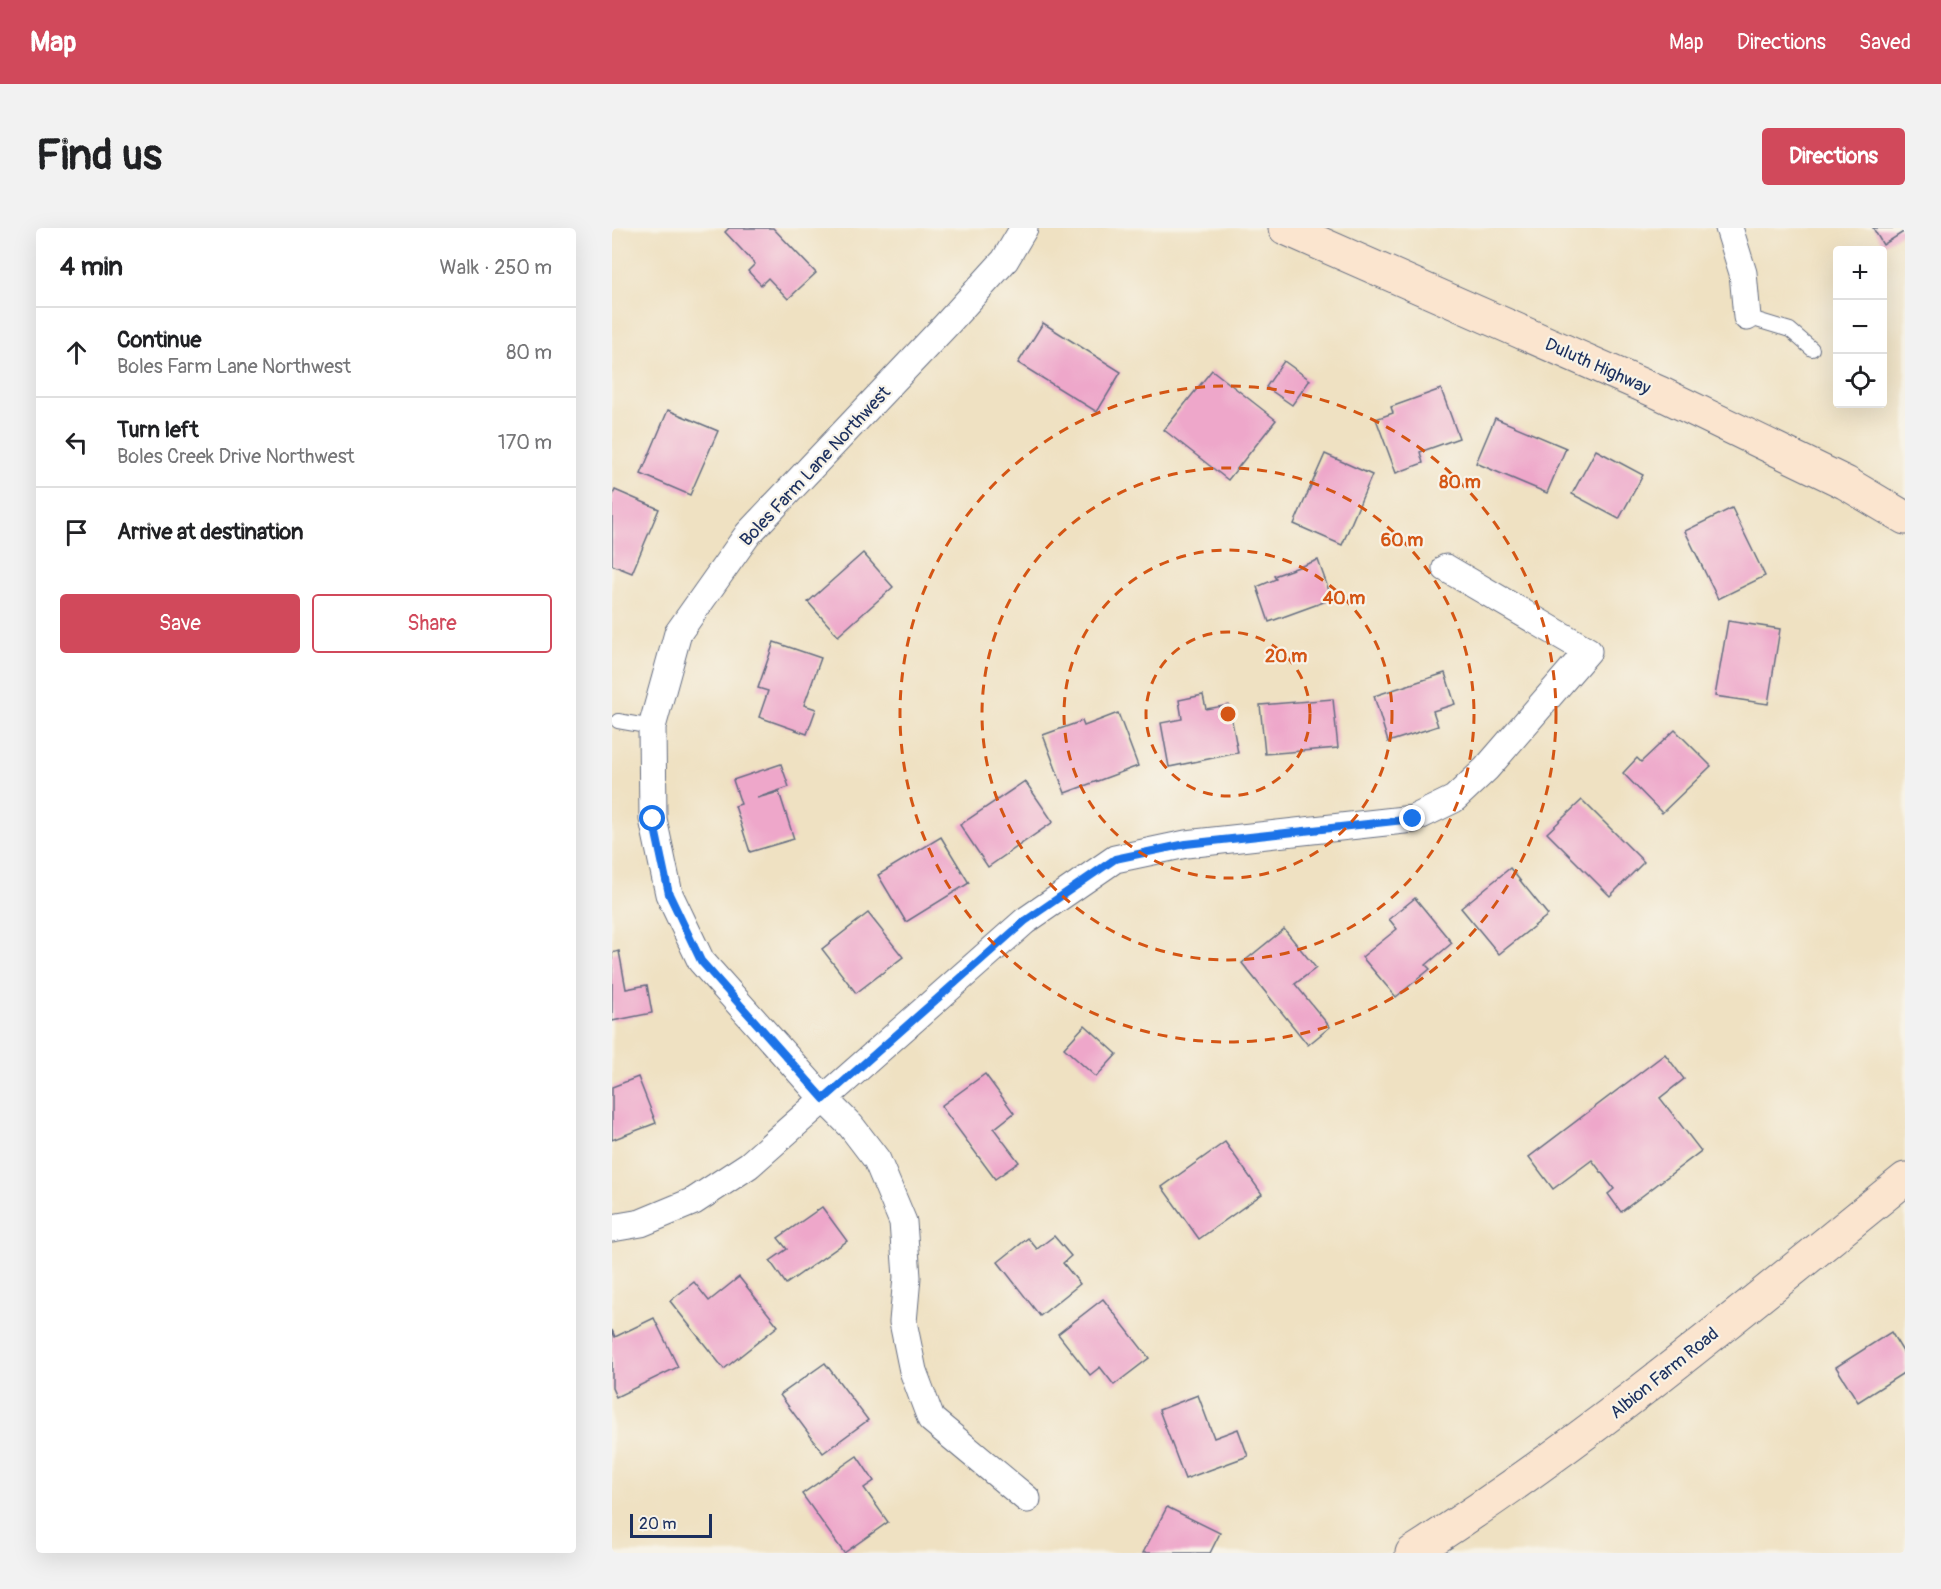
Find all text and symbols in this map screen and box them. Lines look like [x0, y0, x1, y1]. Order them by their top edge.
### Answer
text: Map [30, 25, 76, 60]
text: Map [1669, 29, 1704, 56]
text: Directions [1737, 29, 1826, 56]
text: Saved [1859, 29, 1911, 56]
button: Directions [1762, 128, 1905, 185]
text: Find us [36, 130, 162, 182]
map controls [1833, 246, 1887, 408]
button: + [1833, 246, 1887, 300]
text: 4 min [60, 251, 123, 283]
text: Walk · 250 m [440, 255, 552, 280]
button: − [1833, 300, 1887, 354]
text: Continue [117, 326, 201, 354]
street label: Duluth Highway [1541, 333, 1655, 400]
icon: ahead [60, 336, 93, 369]
text: 80 m [506, 340, 552, 365]
text: Boles Farm Lane Northwest [117, 354, 351, 379]
button: locate [1833, 354, 1887, 408]
street label: Boles Farm Lane Northwest [735, 381, 896, 551]
text: Turn left [117, 416, 199, 444]
icon: left [60, 426, 93, 459]
text: 170 m [498, 430, 552, 455]
text: Boles Creek Drive Northwest [117, 444, 355, 469]
text: 80 m [1439, 471, 1481, 494]
icon: arrive [60, 516, 93, 549]
text: Arrive at destination [117, 518, 303, 546]
text: 60 m [1381, 529, 1423, 552]
text: 40 m [1323, 587, 1365, 610]
button: Save [60, 594, 300, 653]
button: Share [312, 594, 552, 653]
text: 20 m [1265, 645, 1307, 668]
centre of rings [1218, 704, 1238, 724]
route start [639, 805, 665, 831]
route end [1399, 805, 1425, 831]
street label: Albion Farm Road [1605, 1323, 1723, 1424]
scale bar [630, 1511, 712, 1538]
text: 20 m [639, 1514, 677, 1534]

